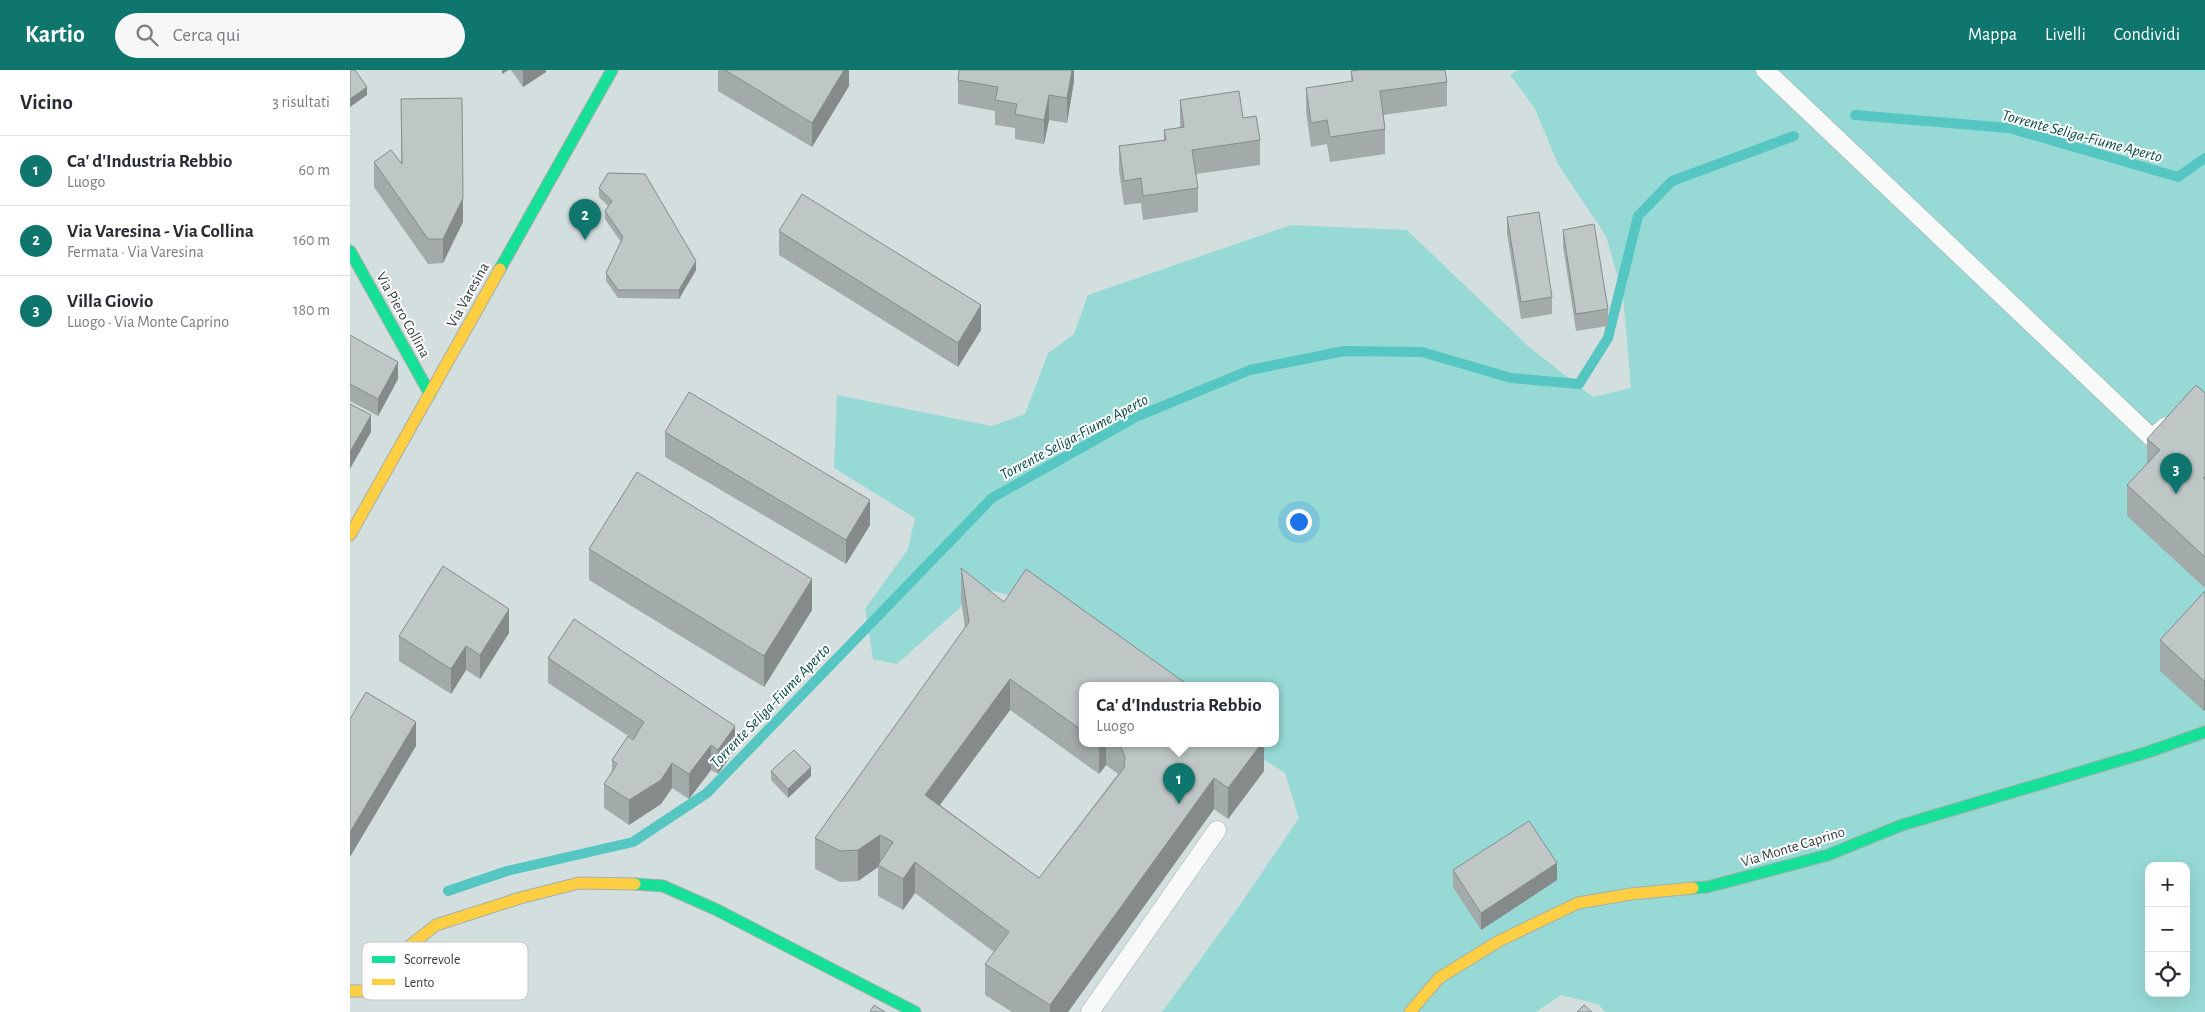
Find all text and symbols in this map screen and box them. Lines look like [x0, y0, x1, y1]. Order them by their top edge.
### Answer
search box [115, 13, 465, 58]
icon: search [133, 21, 161, 49]
text: Kartio [25, 23, 85, 47]
text: Cerca qui [173, 26, 240, 45]
text: Mappa [1968, 26, 2017, 44]
text: Livelli [2045, 26, 2086, 44]
text: Condividi [2114, 26, 2180, 44]
text: Vicino [20, 92, 73, 113]
text: 3 risultati [272, 94, 330, 110]
water label: Torrente Seliga-Fiume Aperto [2000, 107, 2164, 166]
text: Ca' d'Industria Rebbio [67, 152, 232, 171]
text: 1 [33, 162, 39, 178]
text: 60 m [299, 162, 330, 178]
text: Luogo [67, 174, 105, 190]
pin: 2 [569, 199, 601, 240]
text: Via Varesina - Via Collina [67, 222, 254, 241]
text: 2 [32, 232, 40, 248]
text: 160 m [293, 232, 330, 248]
text: Fermata · Via Varesina [67, 244, 204, 260]
street label: Via Varesina [444, 260, 492, 330]
street label: Via Piero Collina [373, 270, 433, 360]
text: Villa Giovio [67, 292, 153, 311]
text: 3 [33, 302, 39, 318]
text: 180 m [293, 302, 330, 318]
text: Luogo · Via Monte Caprino [67, 314, 229, 330]
water label: Torrente Seliga-Fiume Aperto [997, 391, 1152, 484]
pin: 3 [2160, 453, 2192, 494]
your location [1286, 509, 1312, 535]
water label: Torrente Seliga-Fiume Aperto [707, 641, 834, 772]
popup [1079, 682, 1279, 747]
text: Ca' d'Industria Rebbio [1096, 696, 1262, 715]
text: Luogo [1096, 718, 1135, 734]
pin: 1 [1163, 763, 1195, 804]
street label: Via Monte Caprino [1739, 824, 1847, 870]
map controls [2145, 862, 2190, 997]
button: + [2145, 862, 2190, 907]
button: − [2145, 907, 2190, 952]
legend [362, 942, 528, 1000]
button: locate [2145, 952, 2190, 997]
text: Scorrevole [404, 953, 460, 967]
text: Lento [404, 976, 435, 990]

